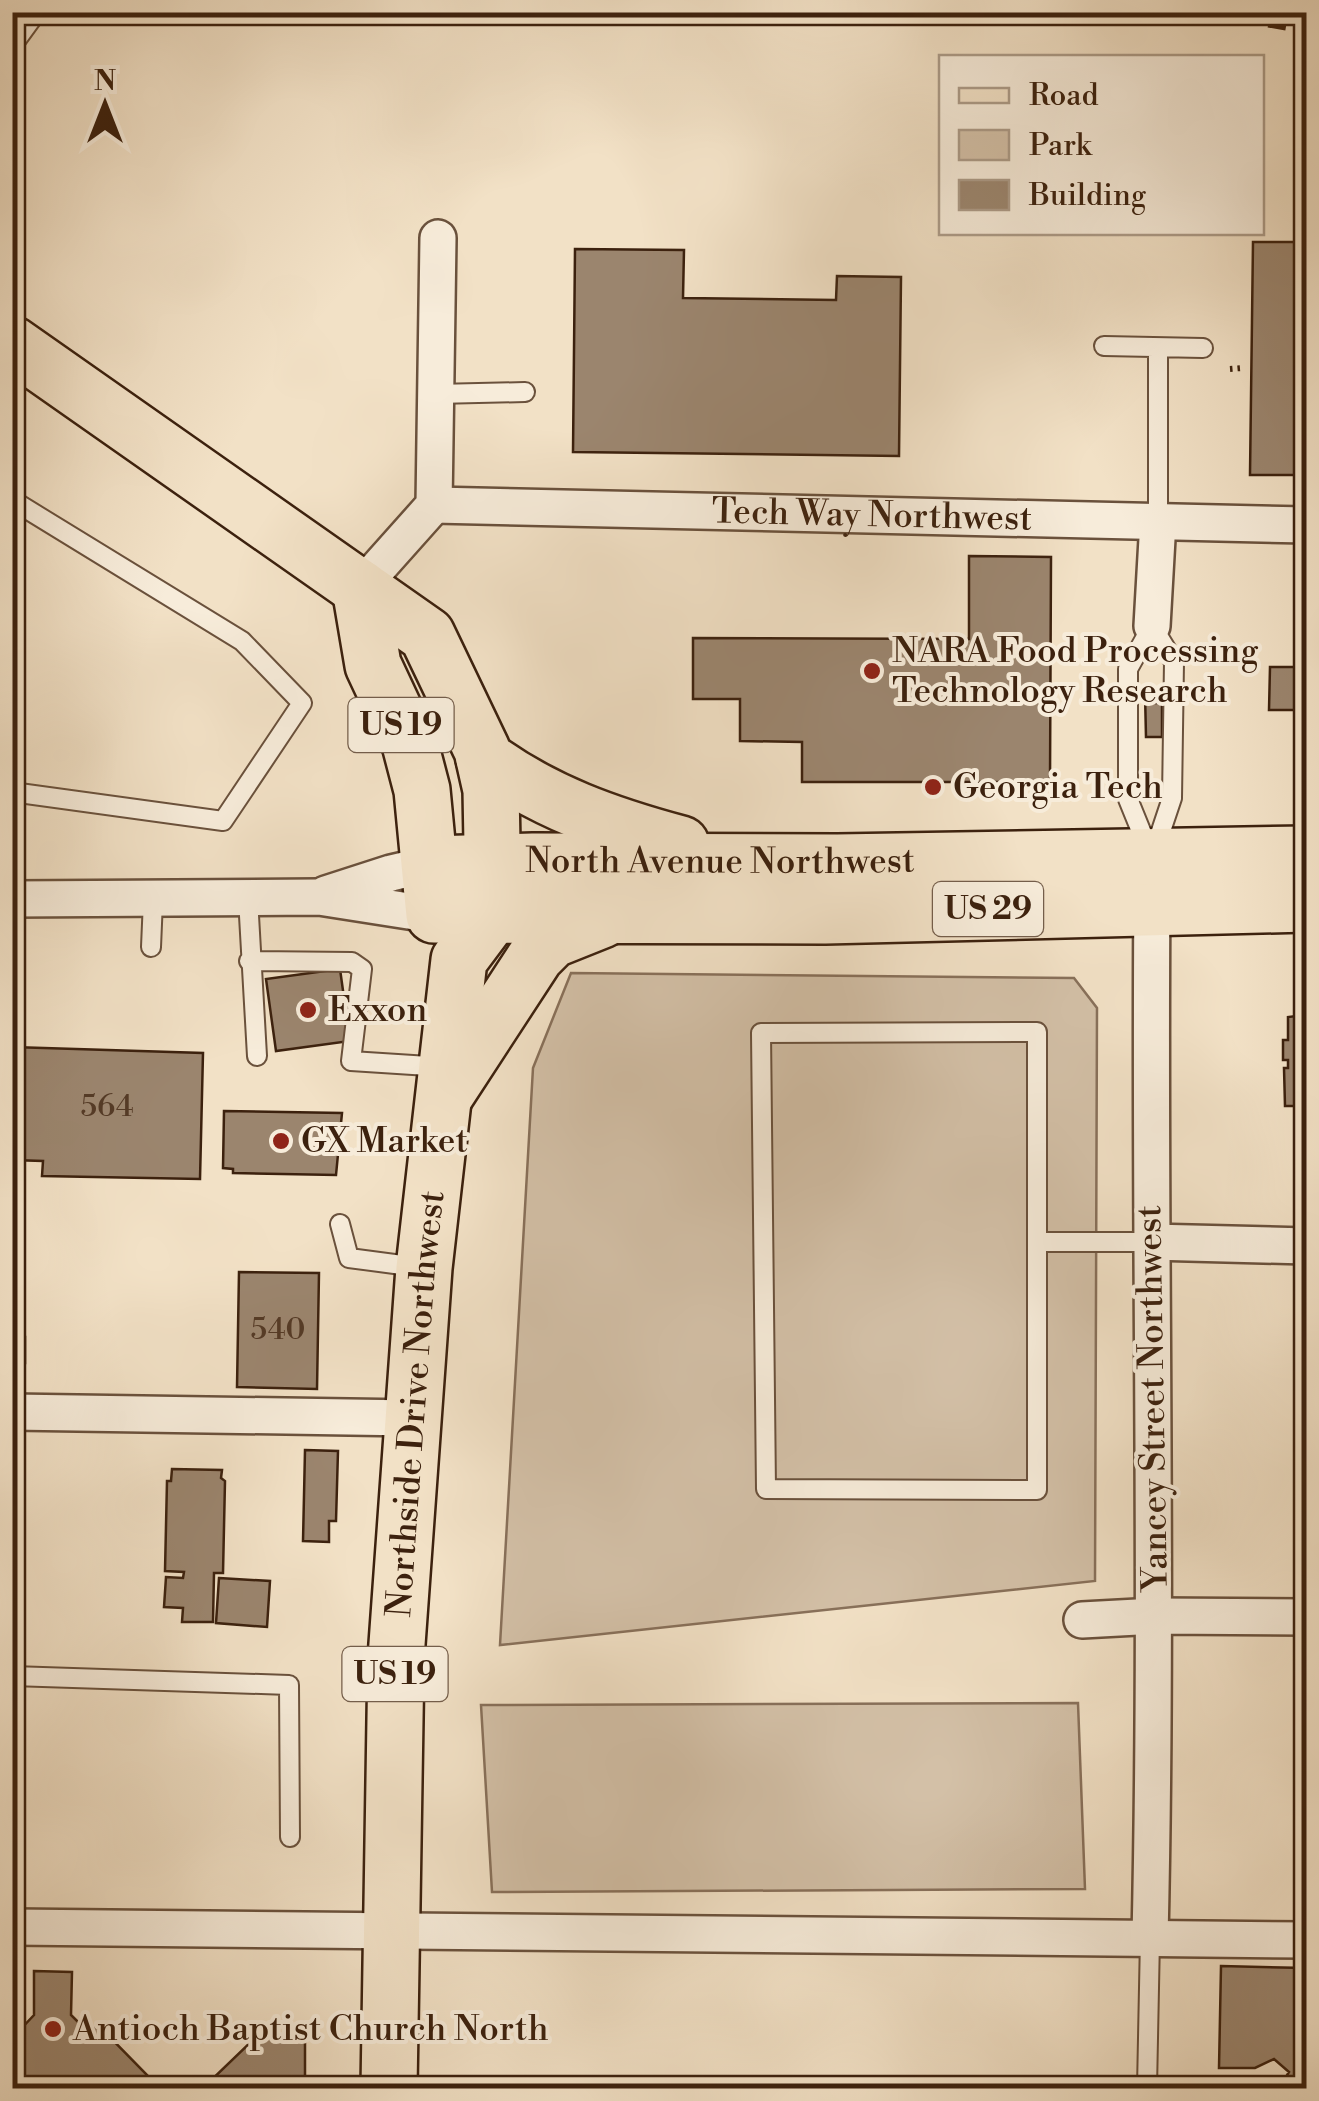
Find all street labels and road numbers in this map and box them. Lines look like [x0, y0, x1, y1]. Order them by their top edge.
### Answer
street label: Tech Way Northwest [711, 490, 1033, 540]
road number: US 19 [348, 698, 454, 752]
street label: North Avenue Northwest [525, 839, 915, 884]
road number: US 29 [933, 882, 1043, 936]
street label: Northside Drive Northwest [377, 1188, 454, 1619]
street label: Yancey Street Northwest [1128, 1205, 1178, 1593]
road number: US 19 [342, 1647, 448, 1701]

